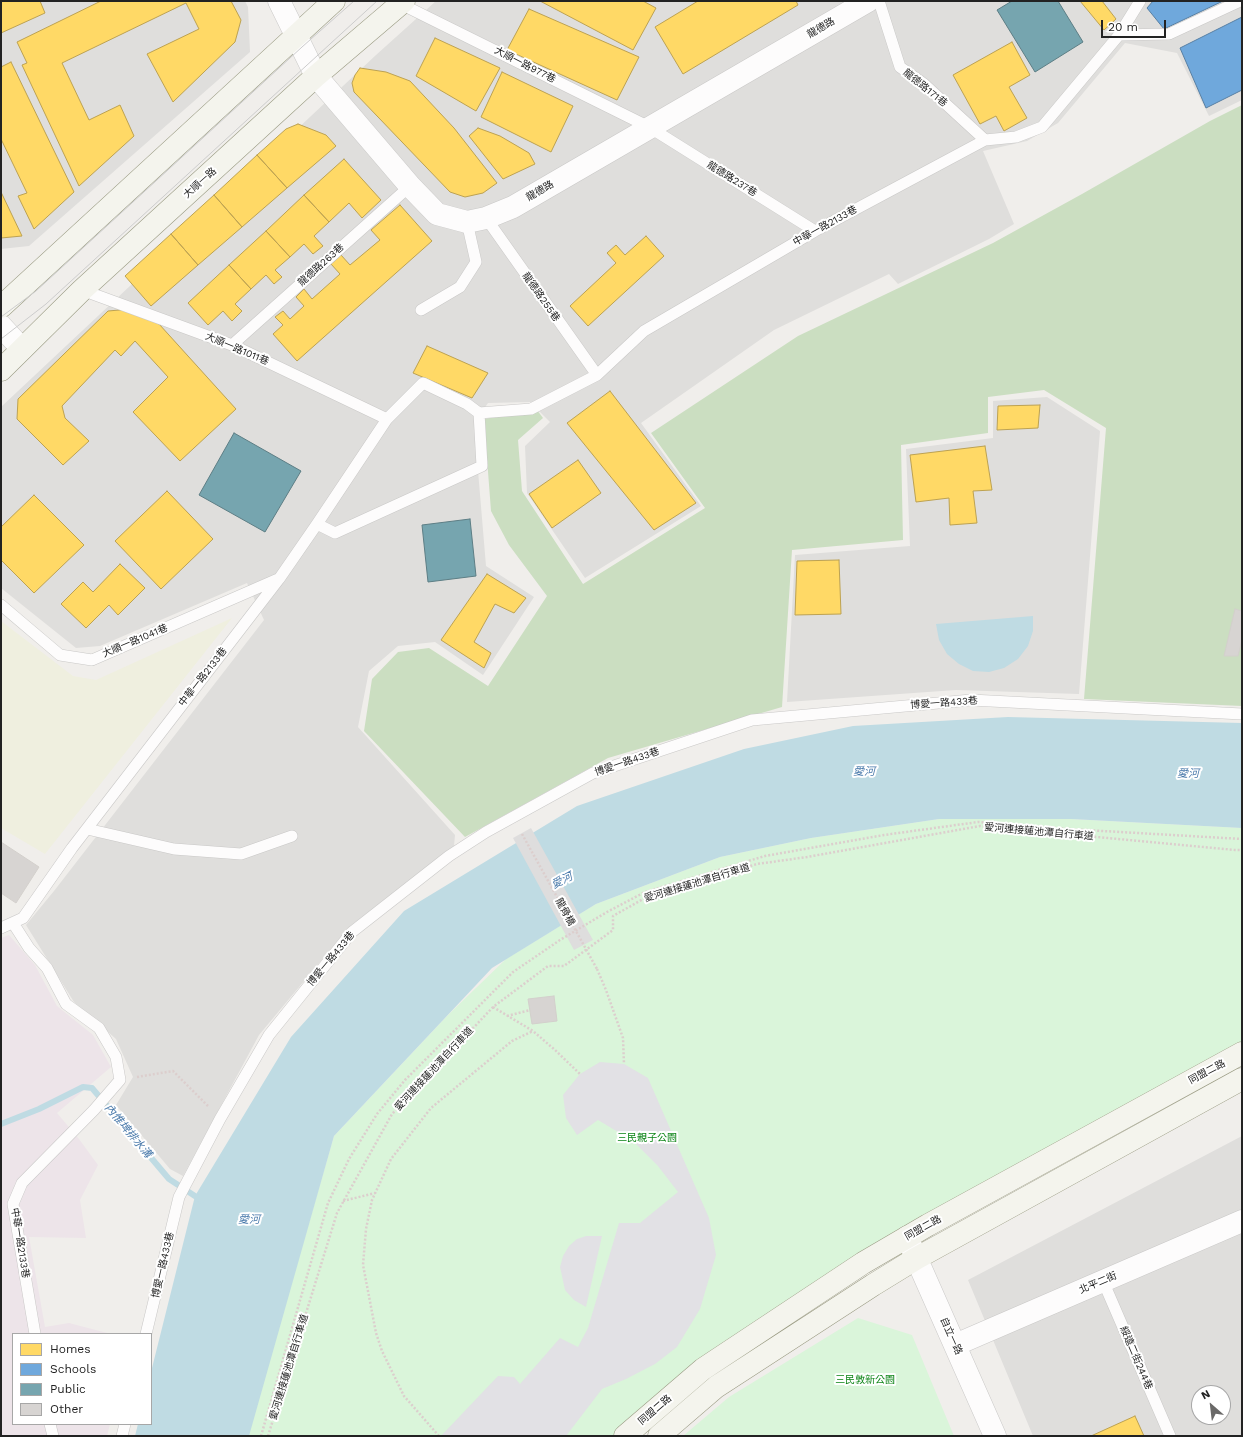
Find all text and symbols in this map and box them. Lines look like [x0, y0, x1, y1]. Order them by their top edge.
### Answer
scale bar [1103, 12, 1168, 38]
street label: 龍德路 [805, 15, 837, 41]
text: 20 m [1108, 20, 1138, 34]
street label: 大順一路977巷 [492, 44, 558, 86]
street label: 龍德路171巷 [900, 67, 950, 109]
street label: 龍德路237巷 [705, 159, 759, 199]
street label: 大順一路 [181, 165, 219, 201]
street label: 龍德路 [524, 178, 556, 204]
street label: 中華一路2133巷 [791, 203, 859, 249]
street label: 龍德路263巷 [296, 241, 346, 289]
street label: 龍德路255巷 [520, 270, 562, 324]
street label: 大順一路1011巷 [203, 330, 271, 368]
street label: 大順一路1041巷 [100, 622, 170, 660]
street label: 中華一路2133巷 [176, 645, 230, 709]
street label: 博愛一路433巷 [910, 695, 978, 711]
street label: 博愛一路433巷 [593, 745, 661, 779]
water label: 愛河 [853, 765, 875, 779]
water label: 愛河 [1177, 767, 1199, 781]
street label: 愛河連接蓮池潭自行車道 [984, 821, 1094, 843]
street label: 愛河連接蓮池潭自行車道 [643, 861, 751, 905]
water label: 愛河 [549, 870, 575, 892]
street label: 龍骨橋 [552, 896, 578, 928]
street label: 博愛一路433巷 [305, 929, 357, 989]
street label: 愛河連接蓮池潭自行車道 [392, 1025, 476, 1113]
street label: 同盟二路 [1187, 1057, 1227, 1087]
water label: 內惟埤排水溝 [102, 1101, 154, 1161]
park label: 三民親子公園 [617, 1132, 677, 1144]
street label: 中華一路2133巷 [8, 1207, 32, 1279]
water label: 愛河 [238, 1213, 260, 1227]
street label: 同盟二路 [903, 1213, 943, 1243]
street label: 博愛一路433巷 [150, 1231, 176, 1299]
street label: 北平二街 [1077, 1270, 1119, 1296]
street label: 愛河連接蓮池潭自行車道 [267, 1313, 311, 1421]
street label: 自立一路 [937, 1315, 965, 1357]
street label: 綏遠二街244巷 [1117, 1324, 1155, 1392]
legend [12, 1333, 152, 1425]
text: Homes [50, 1342, 91, 1356]
text: Schools [50, 1362, 96, 1376]
park label: 三民敦新公園 [835, 1374, 895, 1386]
text: Public [50, 1382, 86, 1396]
north arrow [1191, 1385, 1231, 1425]
text: N [1199, 1387, 1212, 1402]
street label: 同盟二路 [636, 1392, 674, 1428]
text: Other [50, 1402, 83, 1416]

